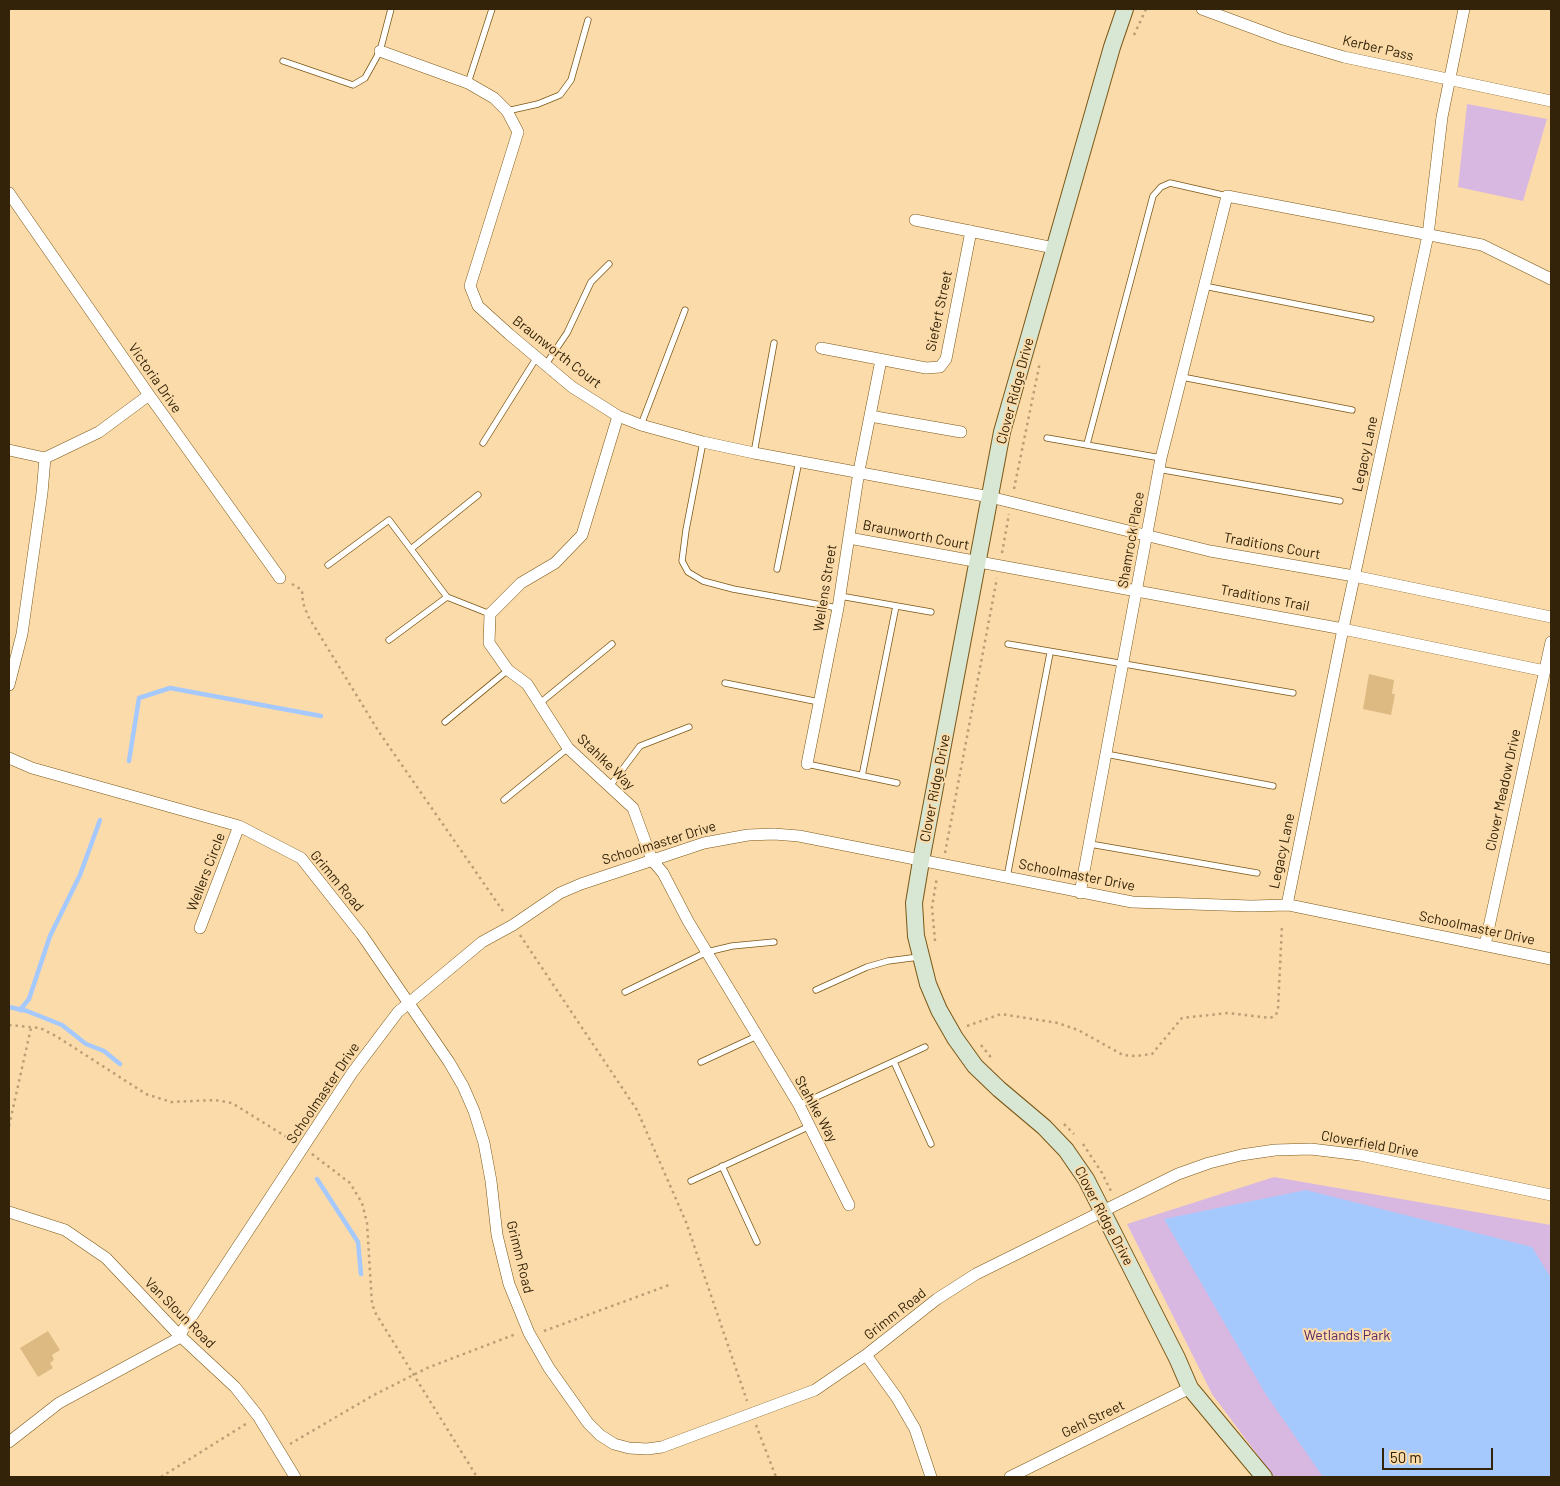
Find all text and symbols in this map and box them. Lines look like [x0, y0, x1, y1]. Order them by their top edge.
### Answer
street label: Kerber Pass [1341, 32, 1415, 64]
street label: Siefert Street [922, 269, 956, 353]
street label: Braunworth Court [509, 312, 605, 392]
street label: Clover Ridge Drive [993, 336, 1037, 446]
street label: Victoria Drive [125, 340, 185, 416]
street label: Legacy Lane [1349, 415, 1381, 493]
street label: Shamrock Place [1114, 490, 1148, 590]
street label: Braunworth Court [861, 516, 971, 554]
street label: Traditions Court [1222, 529, 1322, 563]
street label: Wellens Street [810, 543, 840, 633]
street label: Traditions Trail [1219, 581, 1311, 615]
street label: Clover Meadow Drive [1482, 727, 1524, 853]
street label: Stahlke Way [574, 730, 638, 794]
street label: Clover Ridge Drive [916, 733, 954, 843]
street label: Legacy Lane [1266, 812, 1298, 890]
street label: Schoolmaster Drive [600, 818, 718, 868]
street label: Wellers Circle [183, 830, 229, 914]
street label: Grimm Road [307, 847, 367, 915]
street label: Schoolmaster Drive [1017, 855, 1137, 895]
street label: Schoolmaster Drive [1417, 907, 1537, 949]
street label: Schoolmaster Drive [283, 1039, 363, 1147]
street label: Stahlke Way [791, 1073, 841, 1145]
street label: Cloverfield Drive [1320, 1127, 1420, 1161]
street label: Clover Ridge Drive [1071, 1164, 1137, 1268]
street label: Grimm Road [503, 1219, 537, 1295]
street label: Van Sloun Road [141, 1274, 219, 1352]
street label: Grimm Road [861, 1285, 929, 1343]
park label: Wetlands Park [1304, 1327, 1390, 1343]
street label: Gehl Street [1059, 1397, 1127, 1441]
scale bar [1385, 1438, 1496, 1470]
text: 50 m [1390, 1448, 1422, 1466]

